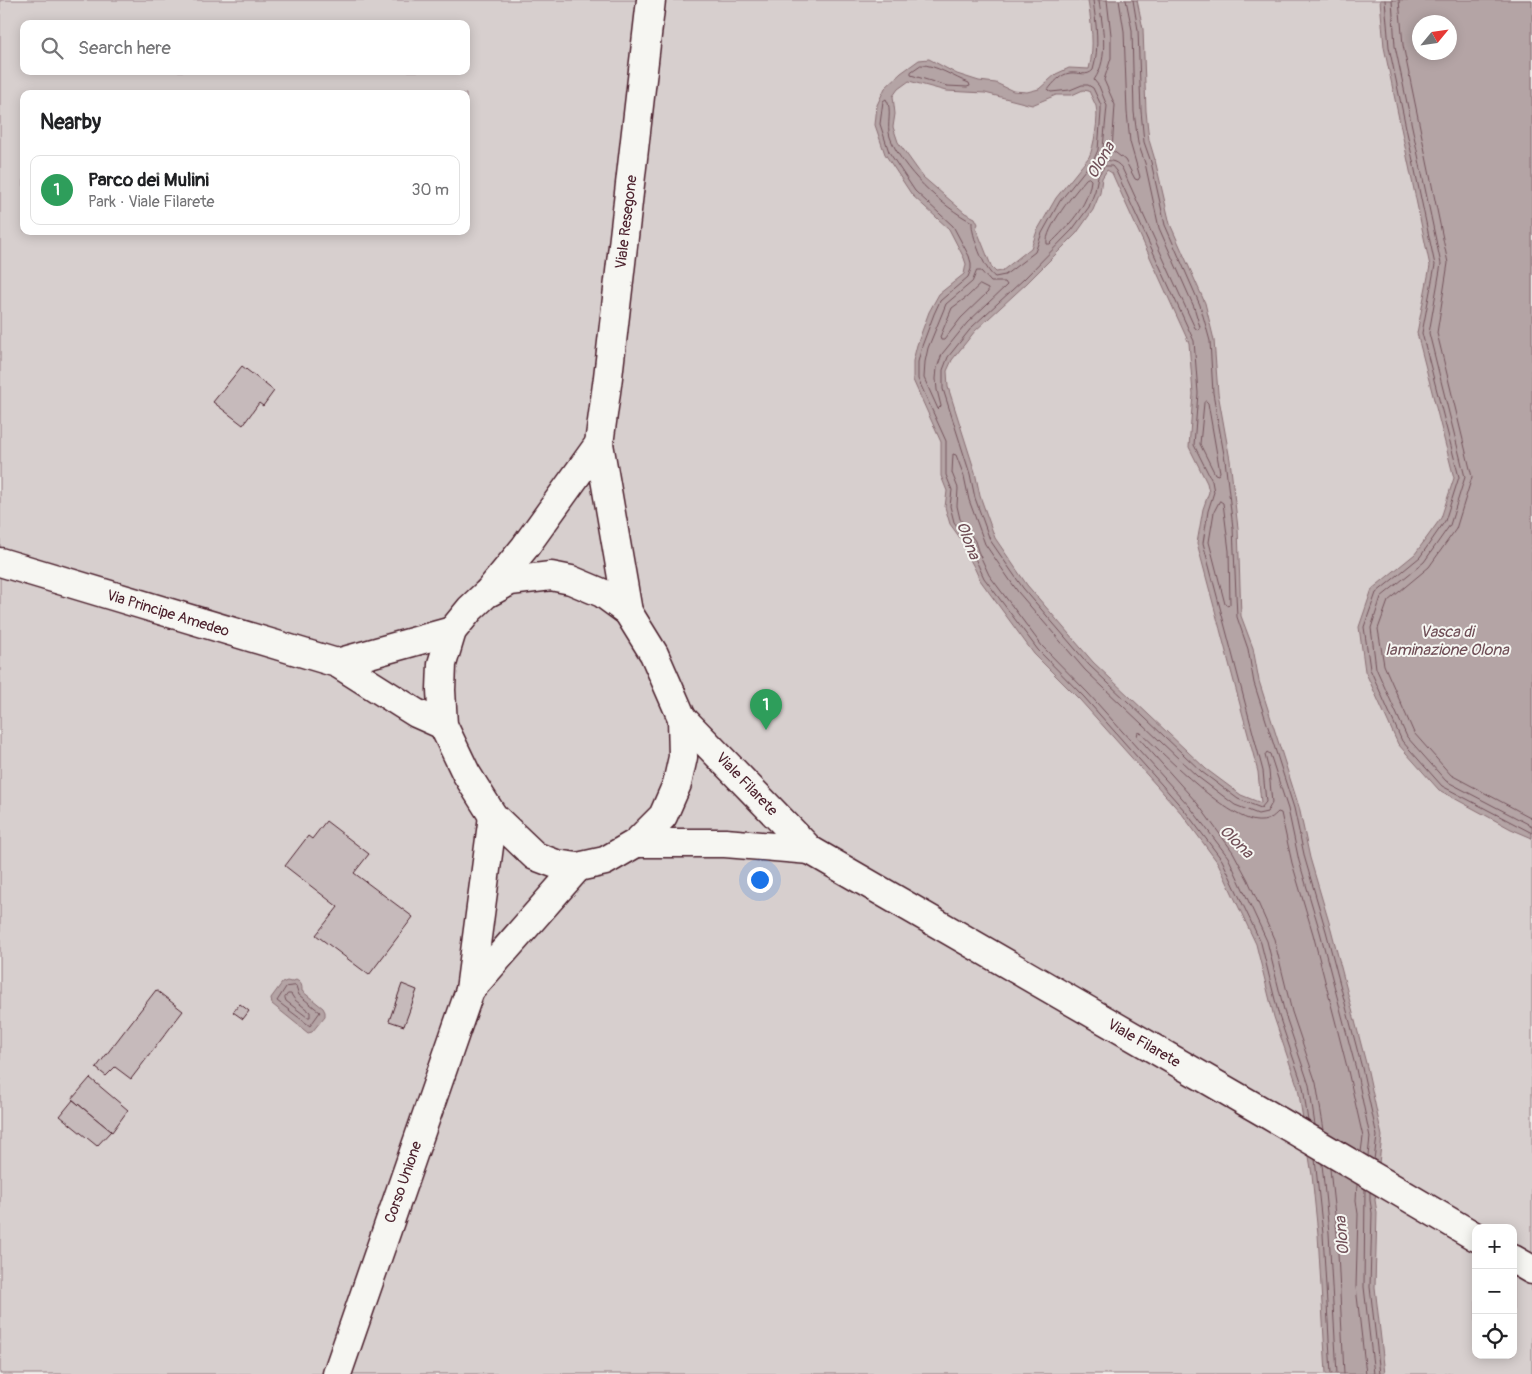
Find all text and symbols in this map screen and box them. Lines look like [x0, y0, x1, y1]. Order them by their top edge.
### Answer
north arrow [1412, 15, 1457, 60]
search box [20, 20, 470, 75]
icon: search [38, 34, 66, 62]
text: Search here [78, 36, 171, 60]
text: Nearby [40, 109, 101, 136]
water label: Olona [1082, 137, 1120, 182]
text: Parco dei Mulini [88, 168, 209, 192]
street label: Viale Resegone [611, 173, 642, 270]
text: 1 [54, 180, 60, 200]
text: 30 m [411, 180, 449, 200]
text: Park · Viale Filarete [88, 192, 215, 212]
water label: Olona [952, 519, 985, 564]
street label: Via Principe Amedeo [104, 586, 232, 641]
water label: Vasca di laminazione Olona [1385, 622, 1510, 660]
pin: 1 [750, 689, 782, 730]
street label: Viale Filarete [712, 749, 782, 821]
water label: Olona [1215, 821, 1258, 864]
your location [747, 867, 773, 893]
street label: Viale Filarete [1104, 1015, 1184, 1072]
street label: Corso Unione [381, 1138, 427, 1226]
water label: Olona [1330, 1214, 1354, 1256]
map controls [1472, 1224, 1517, 1359]
button: + [1472, 1224, 1517, 1269]
button: − [1472, 1269, 1517, 1314]
button: locate [1472, 1314, 1517, 1359]

